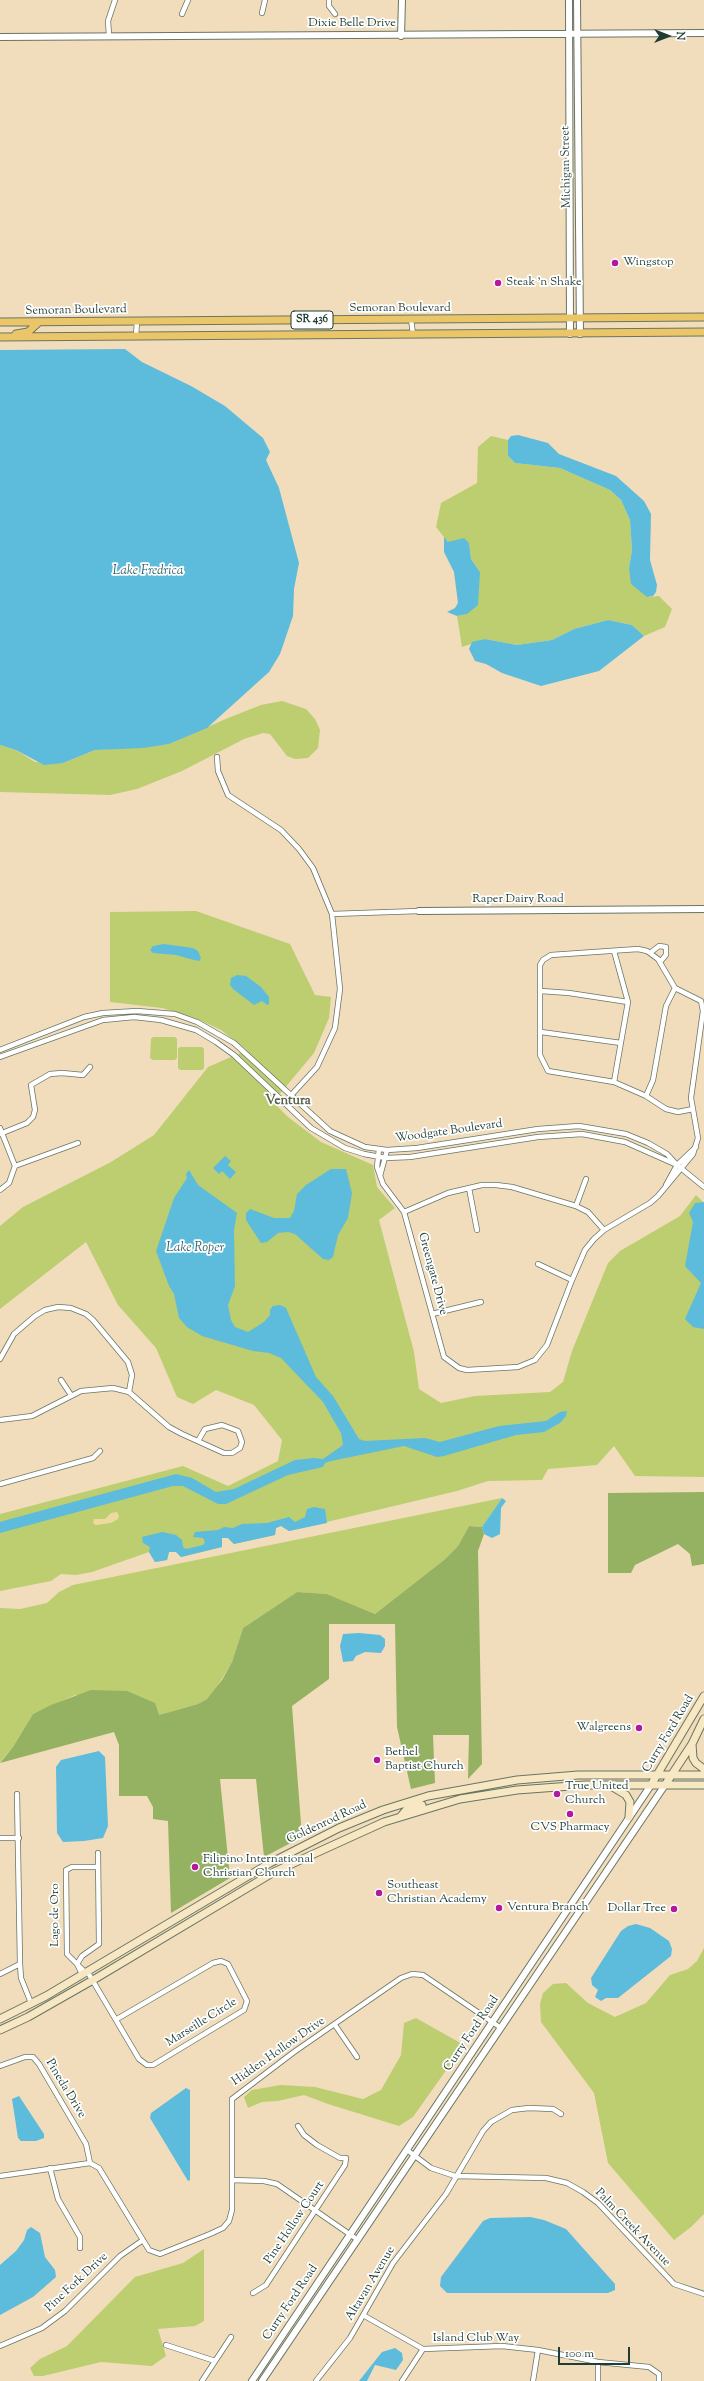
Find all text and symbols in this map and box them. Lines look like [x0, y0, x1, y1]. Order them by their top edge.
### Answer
north arrow [648, 16, 688, 56]
street label: Dixie Belle Drive [308, 17, 396, 31]
text: N [672, 32, 688, 40]
street label: Michigan Street [559, 126, 575, 208]
place label: Wingstop [623, 256, 674, 270]
marker: Wingstop [610, 258, 620, 268]
place label: Steak 'n Shake [506, 276, 582, 290]
marker: Steak 'n Shake [493, 278, 503, 288]
street label: Semoran Boulevard [349, 302, 451, 316]
street label: Semoran Boulevard [25, 303, 127, 319]
road number: SR 436 [291, 311, 333, 329]
water label: Lake Fredrica [113, 564, 183, 580]
street label: Raper Dairy Road [472, 893, 564, 907]
district label: Ventura [265, 1094, 311, 1110]
street label: Woodgate Boulevard [394, 1117, 504, 1147]
street label: Greengate Drive [414, 1231, 450, 1317]
water label: Lake Roper [166, 1241, 224, 1257]
street label: Curry Ford Road [640, 1693, 698, 1775]
place label: Walgreens [576, 1721, 631, 1735]
marker: Walgreens [634, 1723, 644, 1733]
place label: Bethel Baptist Church [385, 1746, 464, 1774]
marker: Bethel Baptist Church [372, 1755, 382, 1765]
place label: True United Church [565, 1780, 629, 1808]
marker: True United Church [552, 1789, 562, 1799]
street label: Goldenrod Road [285, 1798, 369, 1848]
marker: CVS Pharmacy [565, 1809, 575, 1819]
place label: CVS Pharmacy [531, 1821, 609, 1835]
place label: Filipino International Christian Church [203, 1853, 313, 1881]
marker: Filipino International Christian Church [190, 1862, 200, 1872]
place label: Southeast Christian Academy [387, 1879, 487, 1907]
street label: Lago de Oro [49, 1883, 63, 1947]
marker: Southeast Christian Academy [374, 1888, 384, 1898]
place label: Ventura Branch [507, 1901, 589, 1915]
place label: Dollar Tree [608, 1902, 666, 1916]
marker: Ventura Branch [494, 1903, 504, 1913]
marker: Dollar Tree [669, 1904, 679, 1914]
street label: Curry Ford Road [441, 1994, 503, 2074]
street label: Marseille Circle [164, 1995, 240, 2051]
street label: Hidden Hollow Drive [230, 2014, 328, 2090]
street label: Pineda Drive [42, 2057, 88, 2121]
street label: Pine Hollow Court [262, 2179, 328, 2267]
street label: Palm Creek Avenue [591, 2186, 673, 2270]
street label: Altavan Avenue [343, 2244, 399, 2324]
street label: Pine Fork Drive [43, 2250, 111, 2316]
street label: Curry Ford Road [260, 2263, 322, 2343]
street label: Island Club Way [433, 2332, 519, 2346]
scale bar [560, 2339, 632, 2365]
text: 100 m [565, 2345, 594, 2363]

